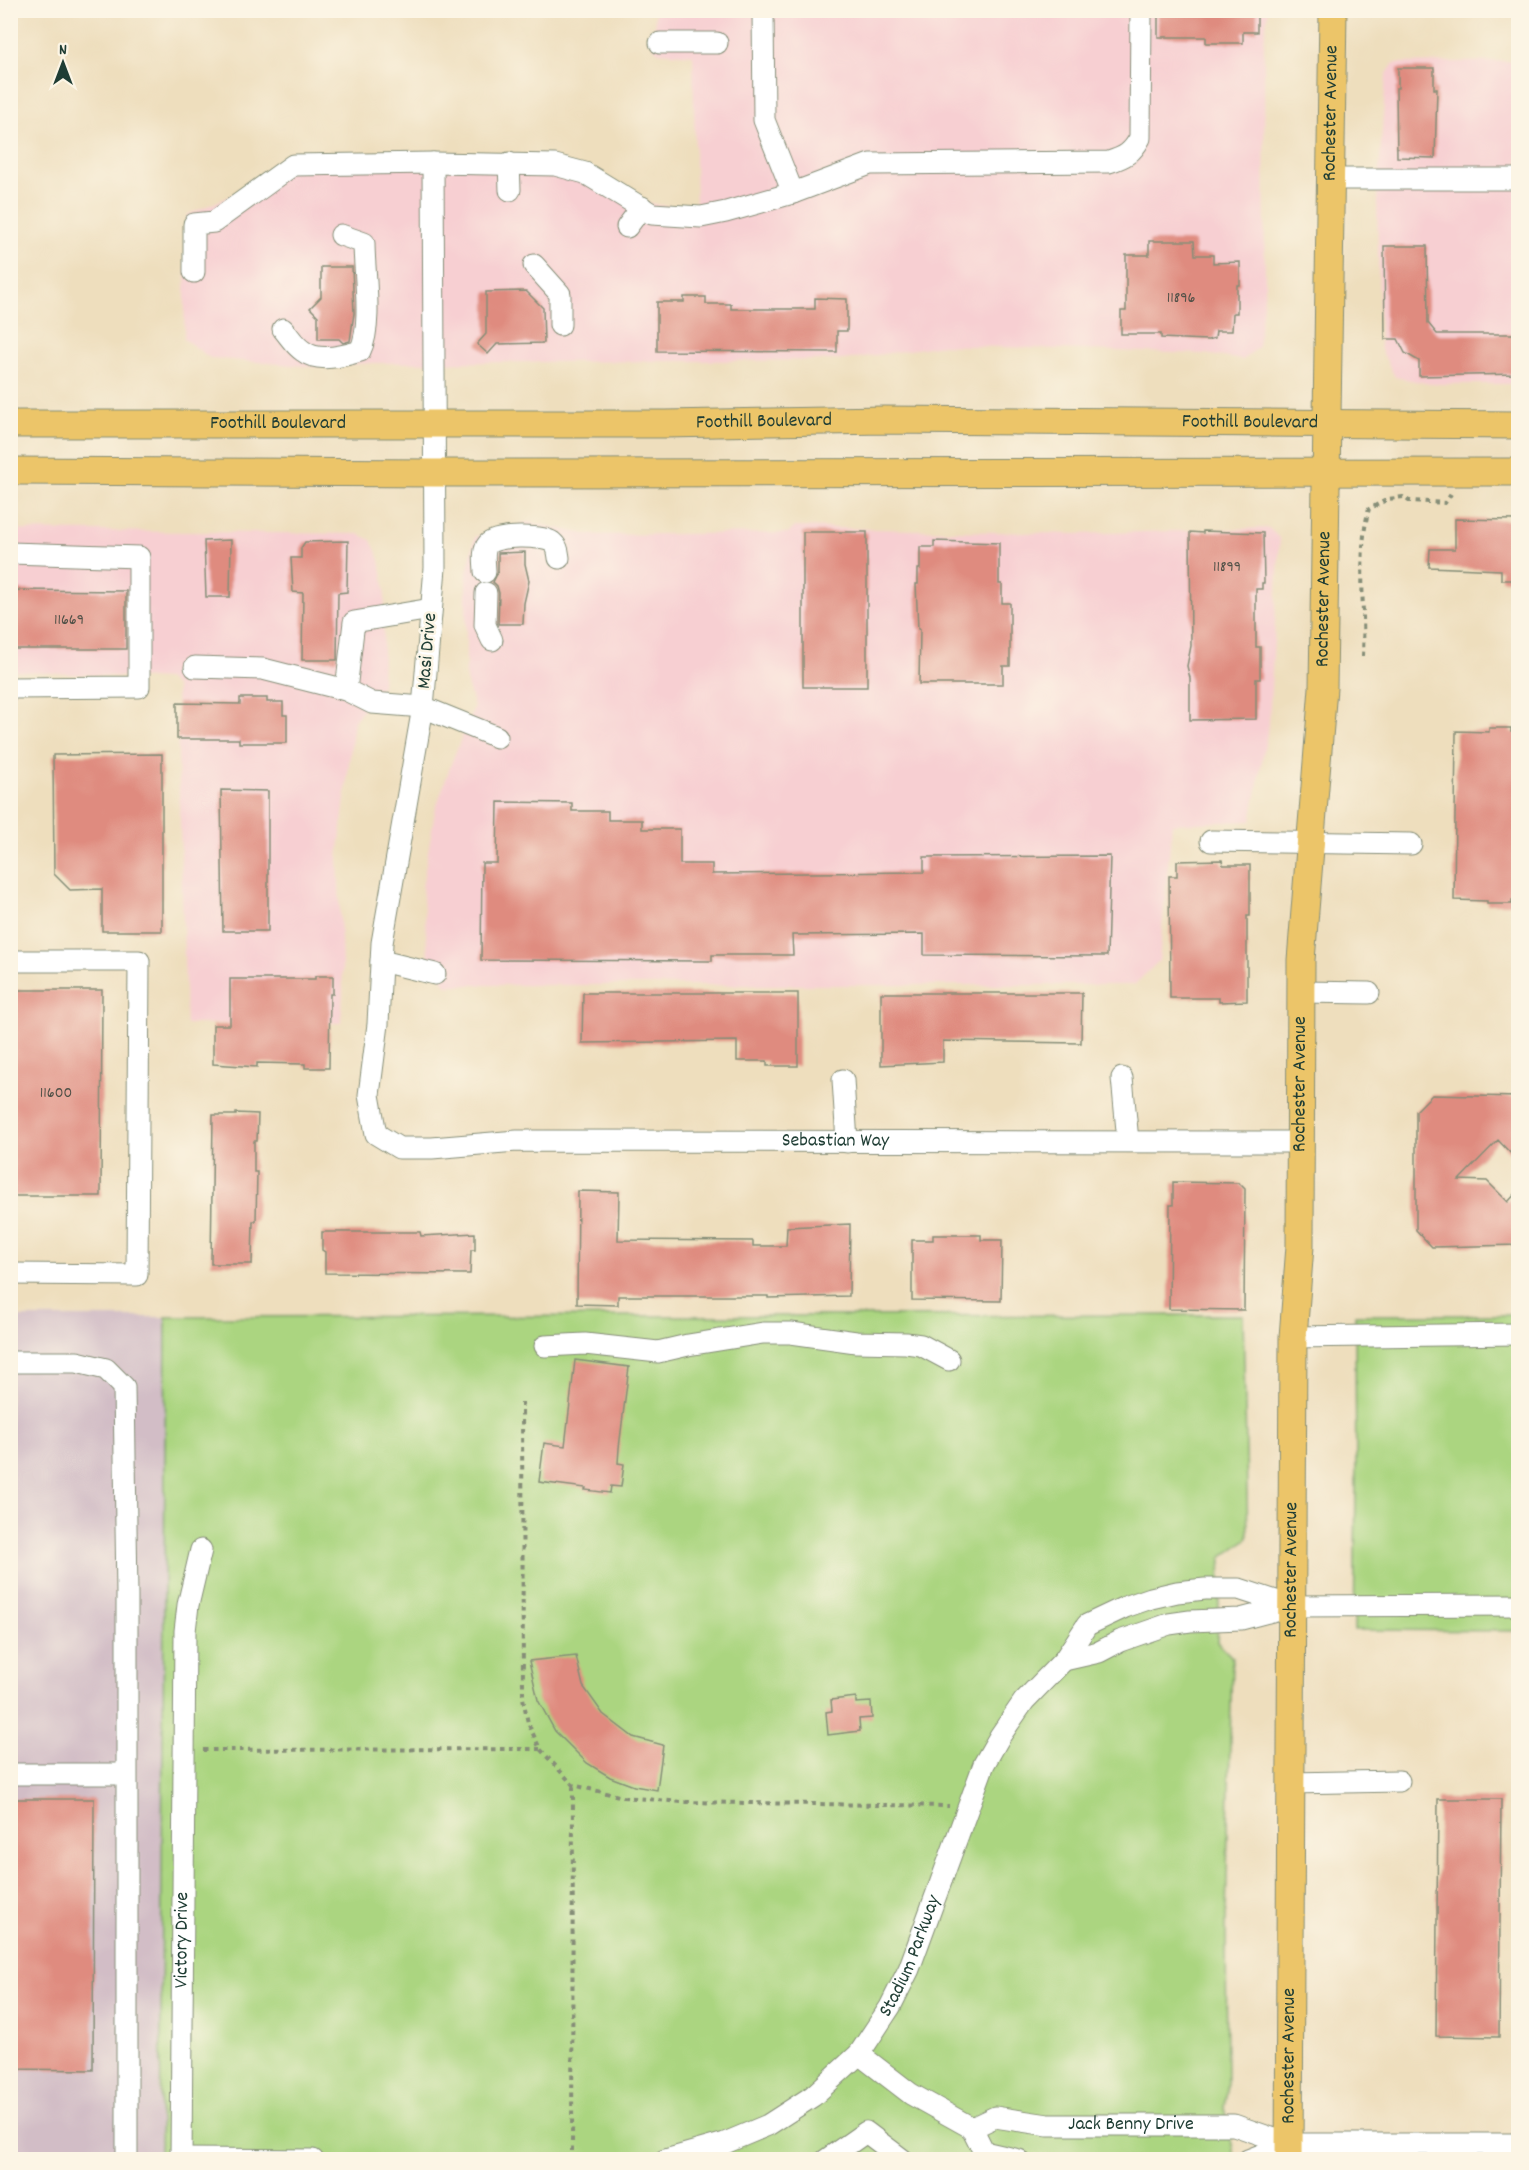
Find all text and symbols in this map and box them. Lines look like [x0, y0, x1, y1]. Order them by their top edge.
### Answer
north arrow [33, 33, 93, 93]
text: N [59, 39, 67, 62]
street label: Rochester Avenue [1316, 45, 1346, 181]
house number: 11896 [1167, 287, 1195, 310]
street label: Foothill Boulevard [696, 407, 832, 437]
street label: Foothill Boulevard [1182, 408, 1318, 437]
street label: Foothill Boulevard [210, 410, 346, 438]
street label: Rochester Avenue [1309, 531, 1339, 667]
house number: 11899 [1213, 556, 1241, 579]
house number: 11669 [54, 609, 84, 632]
street label: Masi Drive [411, 612, 445, 690]
street label: Rochester Avenue [1286, 1016, 1315, 1152]
house number: 11600 [40, 1082, 72, 1105]
street label: Sebastian Way [782, 1127, 890, 1155]
street label: Rochester Avenue [1278, 1502, 1306, 1638]
street label: Stadium Parkway [873, 1891, 949, 2023]
street label: Victory Drive [168, 1892, 197, 1988]
street label: Rochester Avenue [1275, 1988, 1304, 2124]
street label: Jack Benny Drive [1068, 2111, 1194, 2139]

